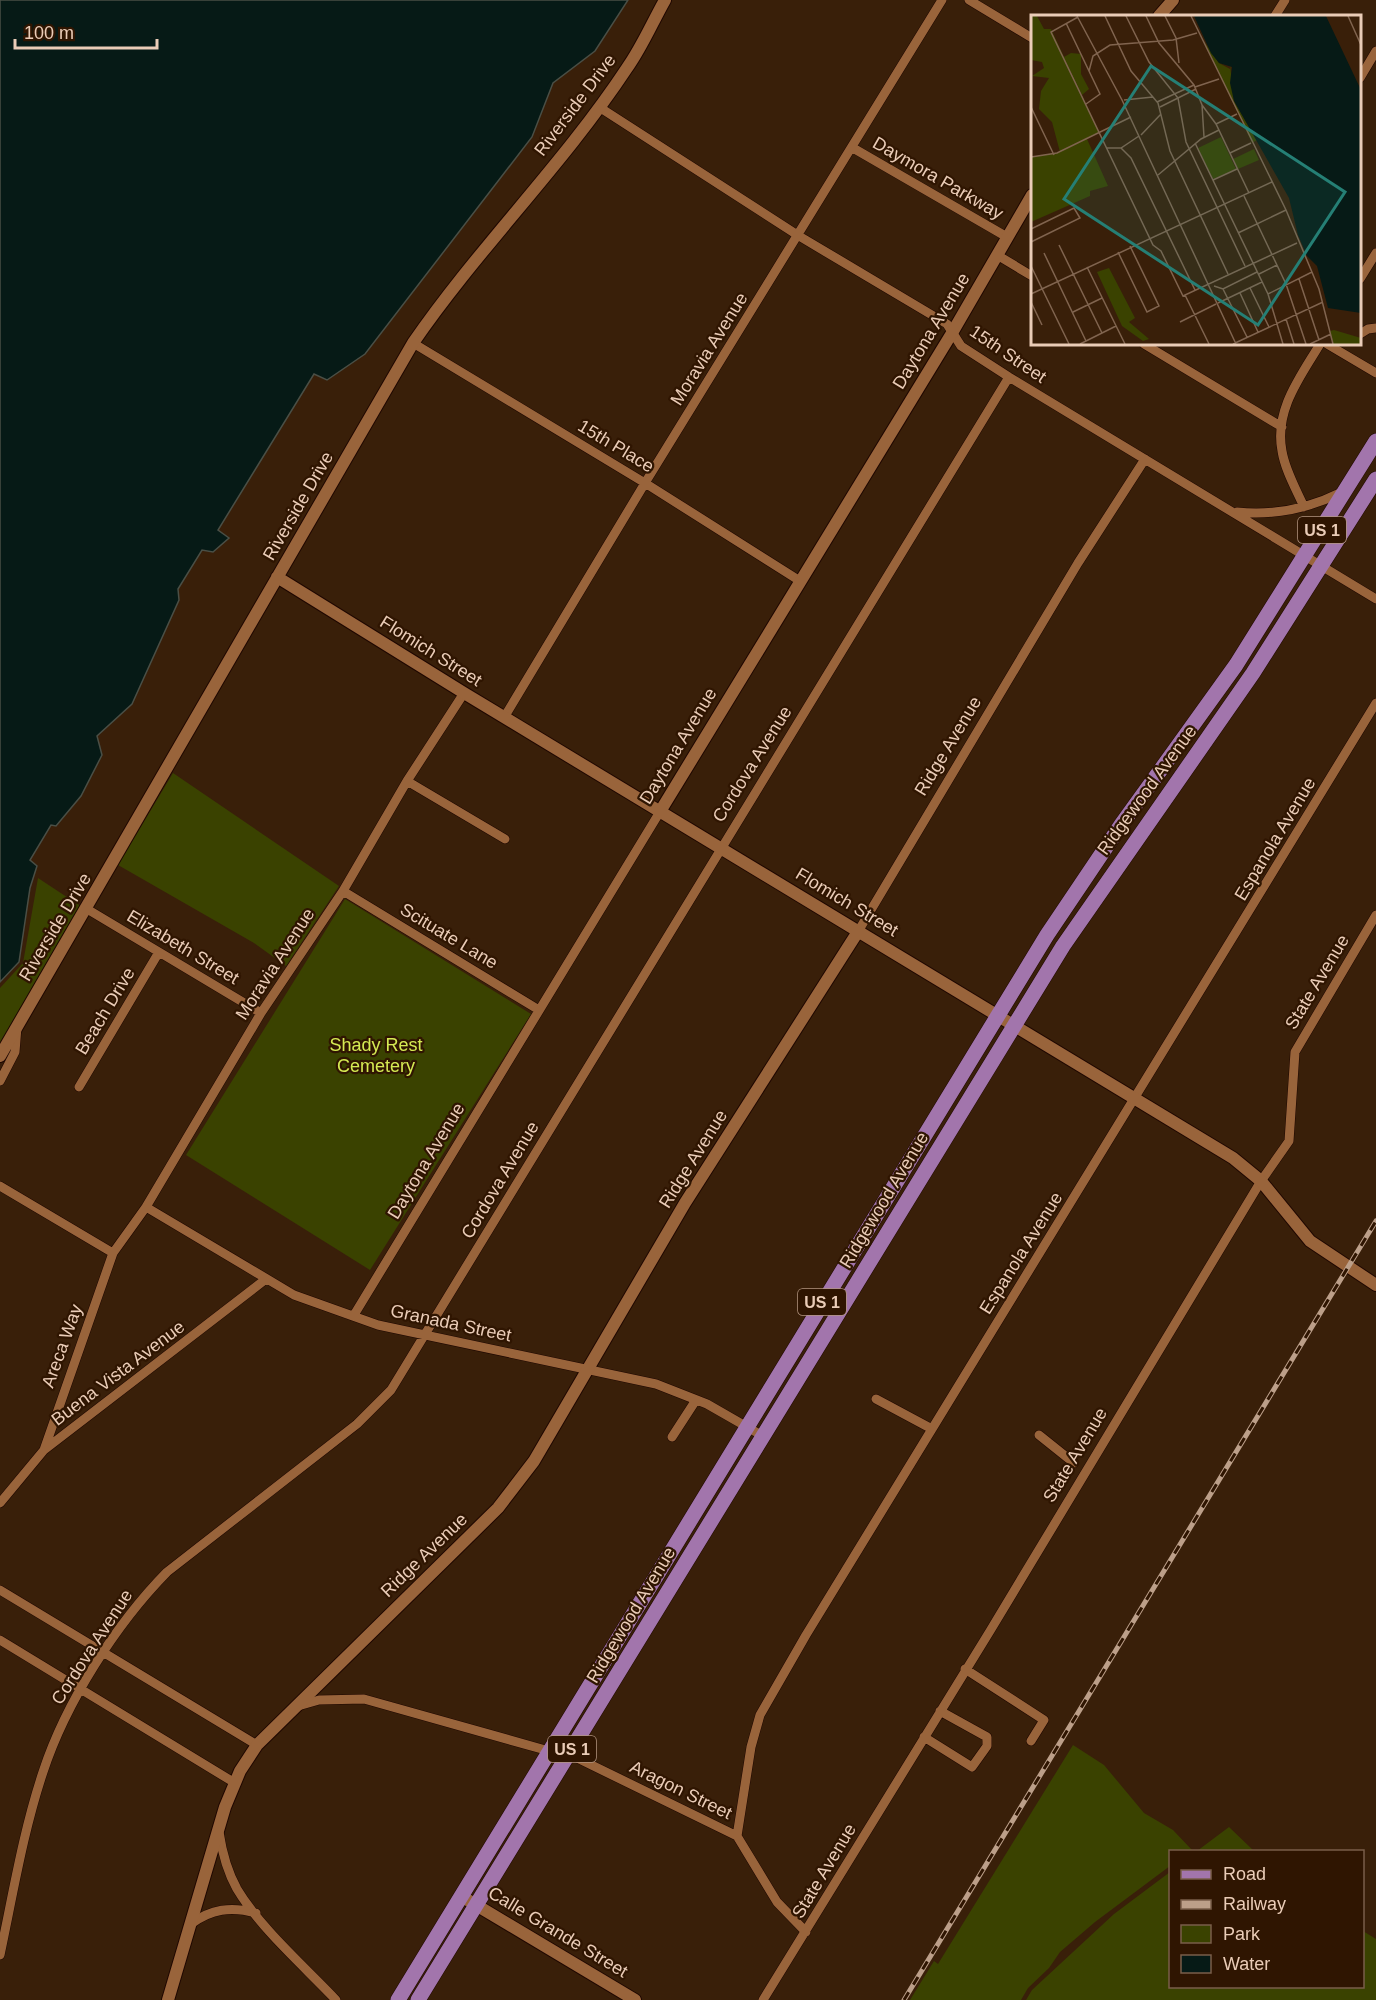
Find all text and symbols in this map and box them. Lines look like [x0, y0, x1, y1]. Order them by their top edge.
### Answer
scale bar [15, 12, 158, 50]
inset map [1031, 15, 1361, 345]
text: 100 m [24, 23, 74, 43]
street label: Riverside Drive [530, 50, 620, 160]
street label: Daymora Parkway [869, 133, 1007, 223]
street label: Daytona Avenue [888, 269, 974, 393]
street label: Moravia Avenue [666, 289, 752, 409]
street label: 15th Street [966, 321, 1050, 387]
street label: 15th Place [574, 416, 658, 476]
street label: Riverside Drive [259, 448, 337, 564]
road number: US 1 [1298, 517, 1346, 543]
street label: Flomich Street [376, 612, 486, 690]
street label: Daytona Avenue [635, 684, 721, 808]
street label: Ridge Avenue [911, 693, 985, 799]
street label: Cordova Avenue [708, 702, 796, 826]
street label: Ridgewood Avenue [1093, 722, 1201, 858]
street label: Espanola Avenue [1230, 774, 1320, 904]
street label: Flomich Street [792, 864, 902, 940]
street label: Riverside Drive [15, 870, 95, 984]
street label: Scituate Lane [397, 899, 501, 973]
street label: Moravia Avenue [232, 905, 318, 1023]
street label: Elizabeth Street [123, 906, 243, 988]
street label: State Avenue [1281, 931, 1353, 1033]
street label: Beach Drive [71, 964, 139, 1058]
park label: Shady Rest Cemetery [329, 1035, 423, 1076]
street label: Daytona Avenue [383, 1099, 469, 1223]
street label: Ridge Avenue [655, 1106, 731, 1212]
street label: Cordova Avenue [457, 1118, 543, 1242]
street label: Ridgewood Avenue [836, 1129, 932, 1271]
street label: Espanola Avenue [975, 1188, 1067, 1318]
road number: US 1 [798, 1289, 846, 1315]
street label: Granada Street [389, 1300, 513, 1346]
street label: Areca Way [38, 1302, 86, 1390]
street label: Buena Vista Avenue [47, 1316, 189, 1430]
street label: State Avenue [1039, 1404, 1111, 1506]
street label: Ridge Avenue [377, 1509, 471, 1601]
street label: Ridgewood Avenue [583, 1544, 679, 1686]
street label: Cordova Avenue [47, 1586, 137, 1708]
road number: US 1 [548, 1736, 596, 1762]
street label: Aragon Street [627, 1757, 735, 1823]
street label: State Avenue [788, 1820, 860, 1922]
legend [1169, 1850, 1364, 1988]
text: Road [1223, 1864, 1266, 1884]
street label: Calle Grande Street [485, 1882, 631, 1982]
text: Railway [1223, 1894, 1286, 1914]
text: Park [1223, 1924, 1261, 1944]
text: Water [1223, 1954, 1270, 1974]

